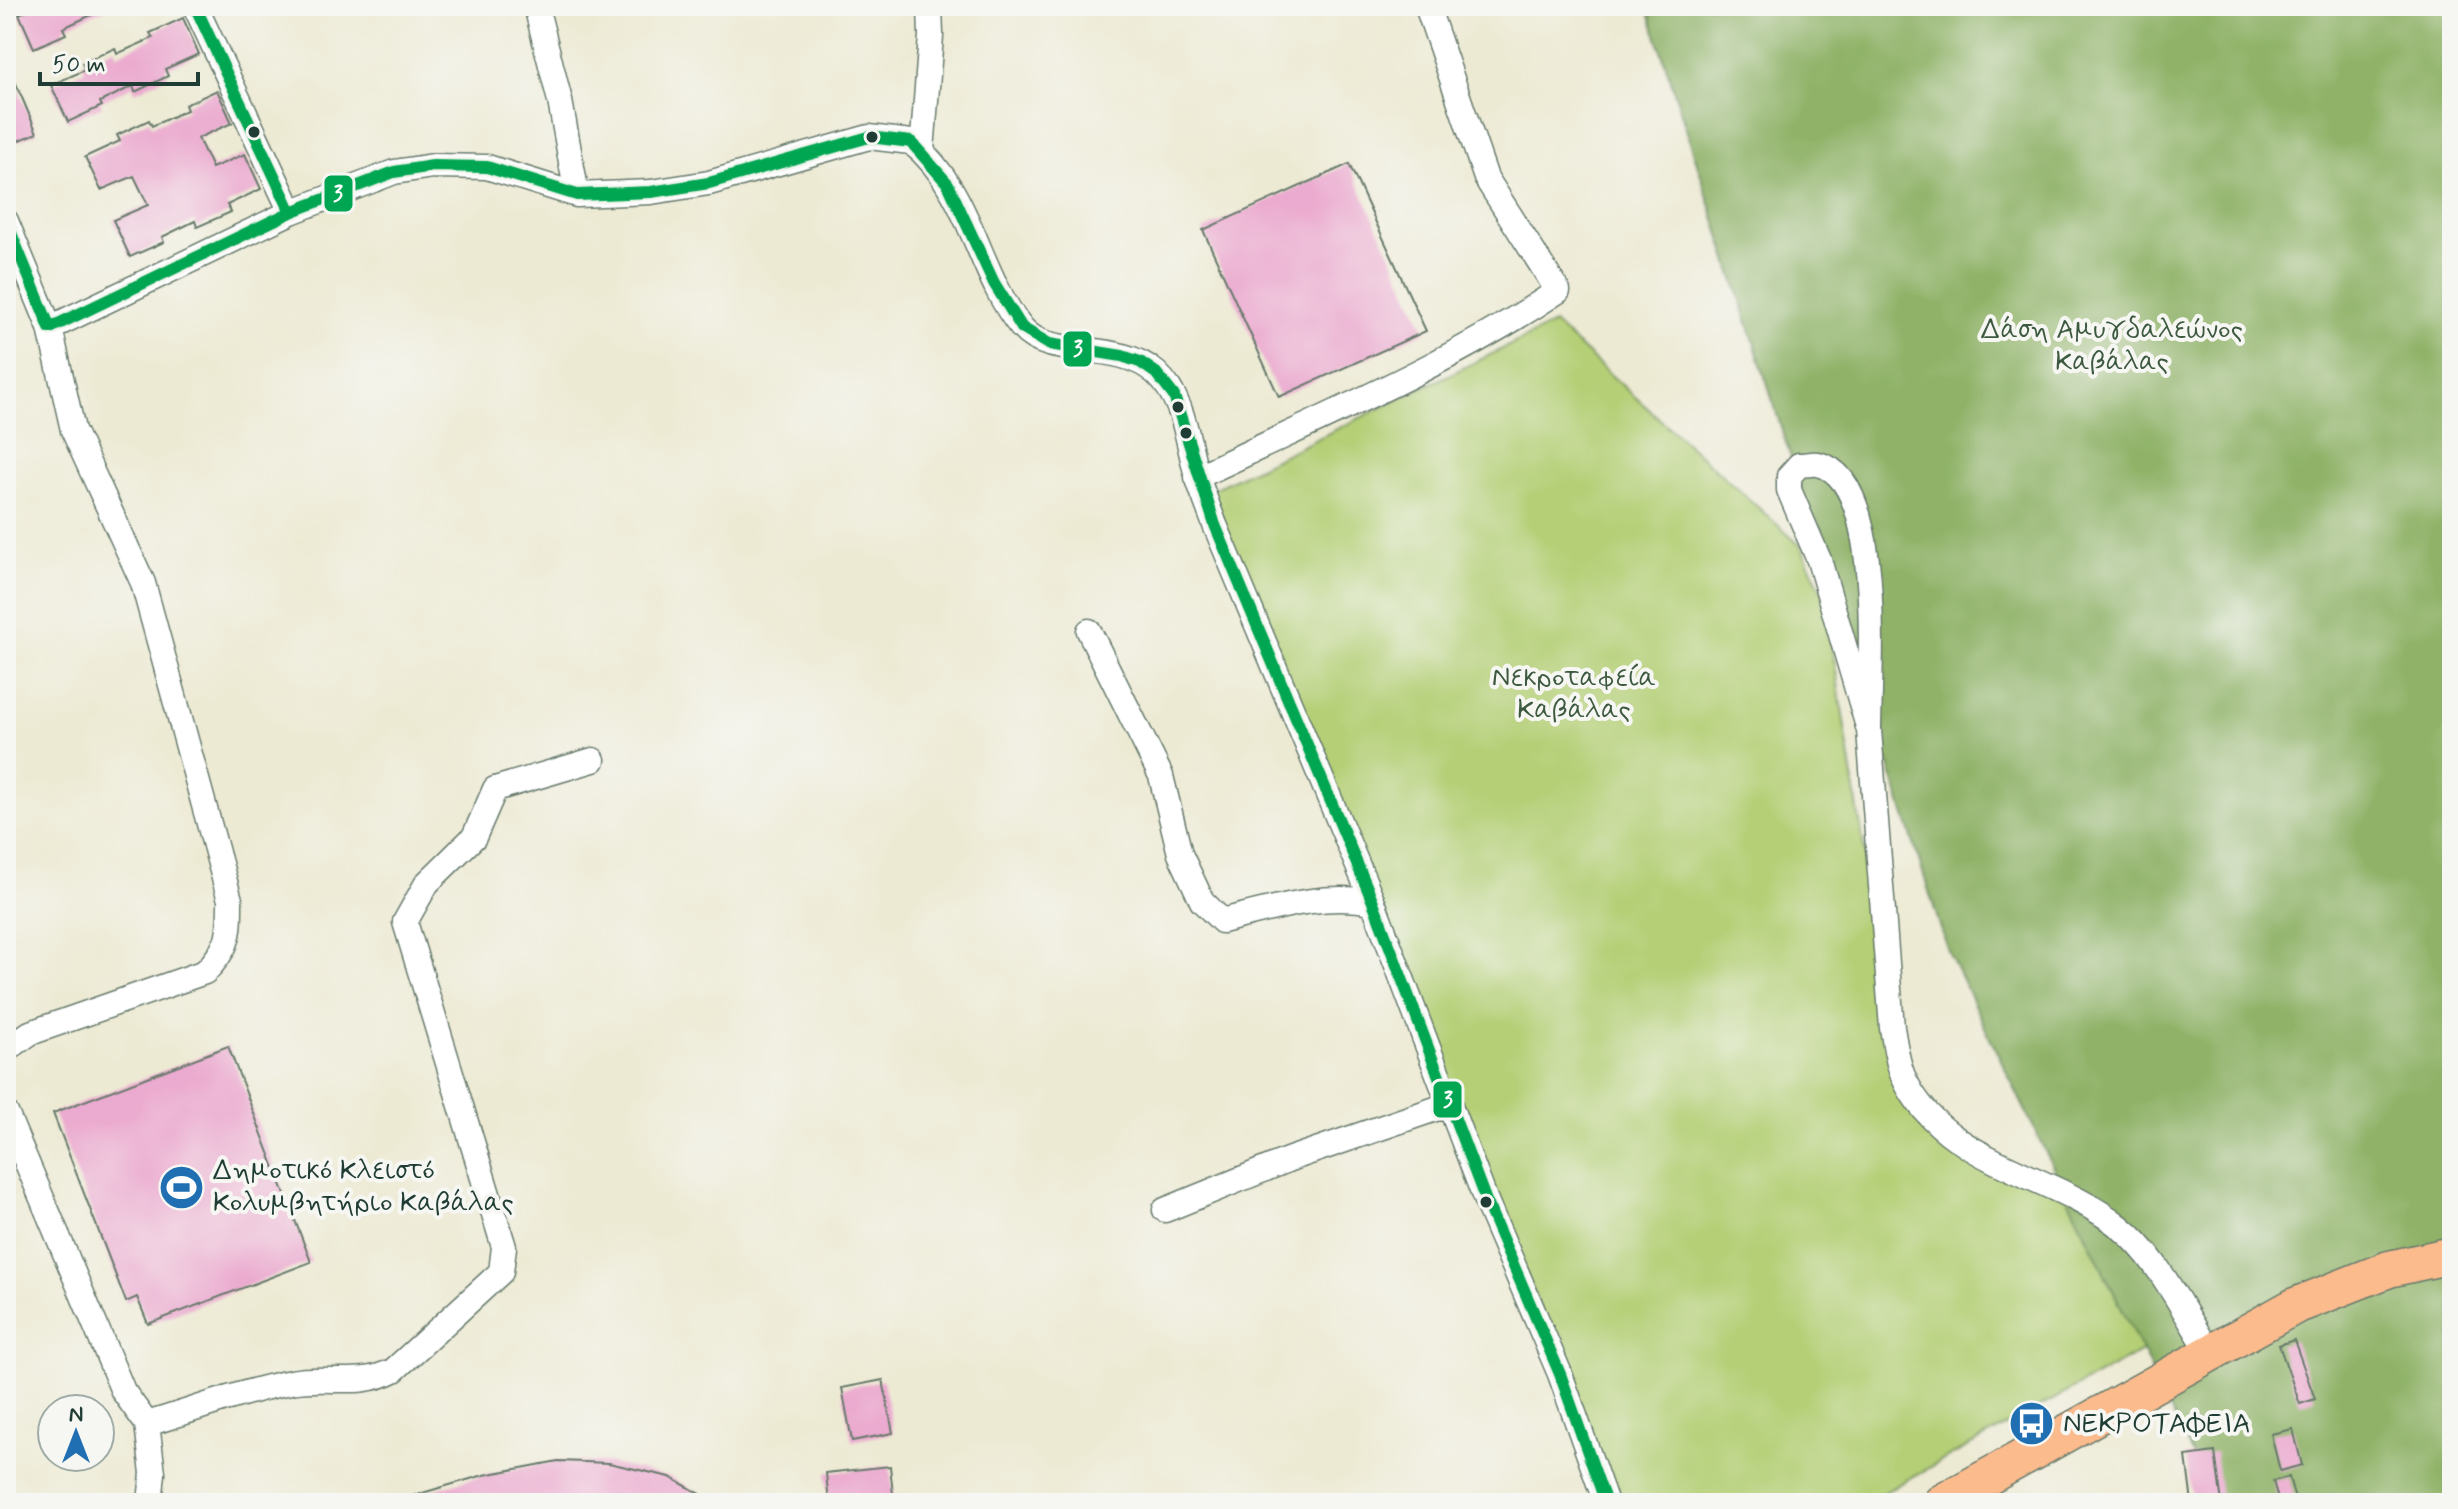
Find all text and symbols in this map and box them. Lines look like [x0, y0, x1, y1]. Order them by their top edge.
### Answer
scale bar [40, 36, 198, 86]
text: 50 m [52, 50, 106, 81]
unlabelled marker [246, 124, 262, 140]
unlabelled marker [864, 129, 880, 145]
line badge: 3 [323, 174, 354, 213]
text: 3 [333, 181, 343, 209]
park label: Δάση Αμυγδαλεώνος Καβάλας [1981, 312, 2243, 381]
line badge: 3 [1062, 330, 1093, 368]
text: 3 [1073, 336, 1083, 364]
unlabelled marker [1170, 399, 1186, 415]
unlabelled marker [1178, 425, 1194, 441]
park label: Νεκροταφεία Καβάλας [1492, 660, 1656, 729]
line badge: 3 [1432, 1080, 1463, 1119]
text: 3 [1443, 1087, 1453, 1115]
place label: Δημοτικό Κλειστό Κολυμβητήριο Καβάλας [213, 1153, 514, 1222]
sports icon: Δημοτικό Κλειστό Κολυμβητήριο Καβάλας [158, 1163, 206, 1211]
unlabelled marker [1478, 1194, 1494, 1210]
north arrow [36, 1393, 116, 1473]
bus stop icon: ΝΕΚΡΟΤΑΦΕΙΑ [2008, 1400, 2056, 1448]
text: N [69, 1401, 83, 1429]
place label: ΝΕΚΡΟΤΑΦΕΙΑ [2063, 1406, 2251, 1443]

